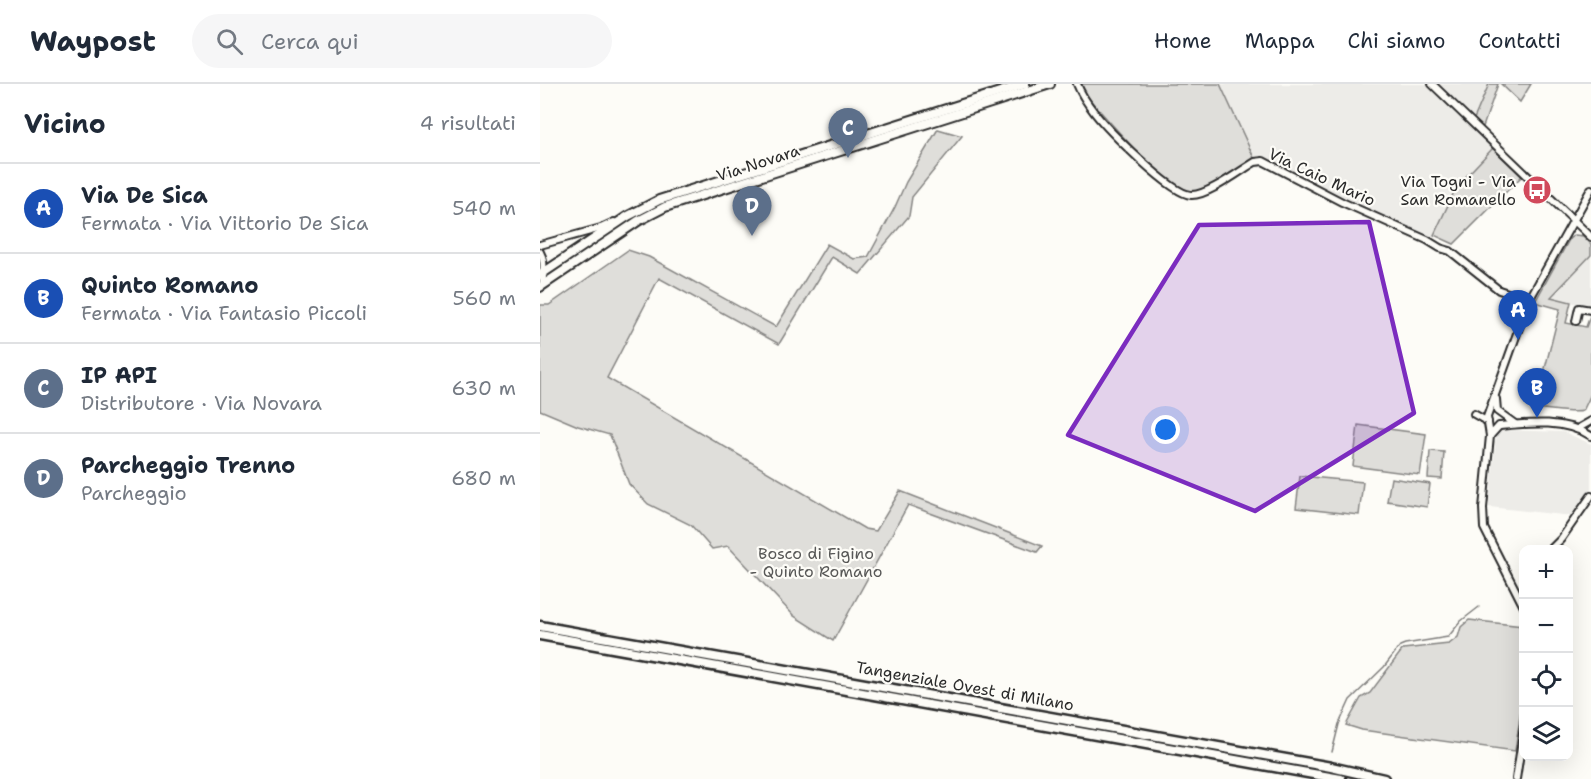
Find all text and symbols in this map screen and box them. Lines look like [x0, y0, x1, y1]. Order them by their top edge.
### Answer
search box [192, 14, 612, 68]
text: Waypost [30, 22, 156, 60]
icon: search [213, 25, 246, 58]
text: Cerca qui [261, 27, 359, 56]
text: Home [1154, 27, 1212, 55]
text: Mappa [1245, 27, 1315, 55]
text: Chi siamo [1348, 27, 1445, 55]
text: Contatti [1478, 27, 1561, 55]
text: Vicino [24, 106, 106, 141]
pin: C [828, 109, 868, 158]
text: 4 risultati [420, 110, 516, 136]
street label: Via Novara [714, 140, 802, 186]
street label: Via Caio Mario [1265, 143, 1379, 211]
place label: Via Togni - Via San Romanello [1400, 171, 1516, 210]
bus stop icon: Via Togni - Via San Romanello [1521, 174, 1553, 206]
text: Via De Sica [81, 181, 208, 210]
pin: D [732, 186, 772, 236]
text: A [36, 195, 51, 221]
text: 540 m [452, 195, 516, 221]
text: Fermata · Via Vittorio De Sica [81, 210, 368, 236]
text: Quinto Romano [81, 271, 258, 300]
text: B [37, 285, 50, 311]
text: 560 m [453, 285, 516, 311]
pin: A [1498, 290, 1538, 340]
text: Fermata · Via Fantasio Piccoli [81, 300, 367, 326]
text: IP API [81, 361, 157, 390]
pin: B [1518, 368, 1556, 418]
text: C [37, 375, 50, 401]
text: 630 m [452, 375, 516, 401]
text: Distributore · Via Novara [81, 390, 322, 416]
your location [1151, 415, 1180, 444]
text: Parcheggio Trenno [81, 451, 295, 480]
text: D [36, 465, 51, 491]
text: 680 m [451, 465, 516, 491]
text: Parcheggio [81, 480, 187, 506]
park label: Bosco di Figino - Quinto Romano [750, 543, 882, 582]
map controls [1519, 545, 1573, 761]
button: + [1519, 545, 1573, 599]
button: − [1519, 599, 1573, 653]
button: locate [1519, 653, 1573, 707]
street label: Tangenziale Ovest di Milano [854, 656, 1076, 716]
button: layers [1519, 707, 1573, 761]

